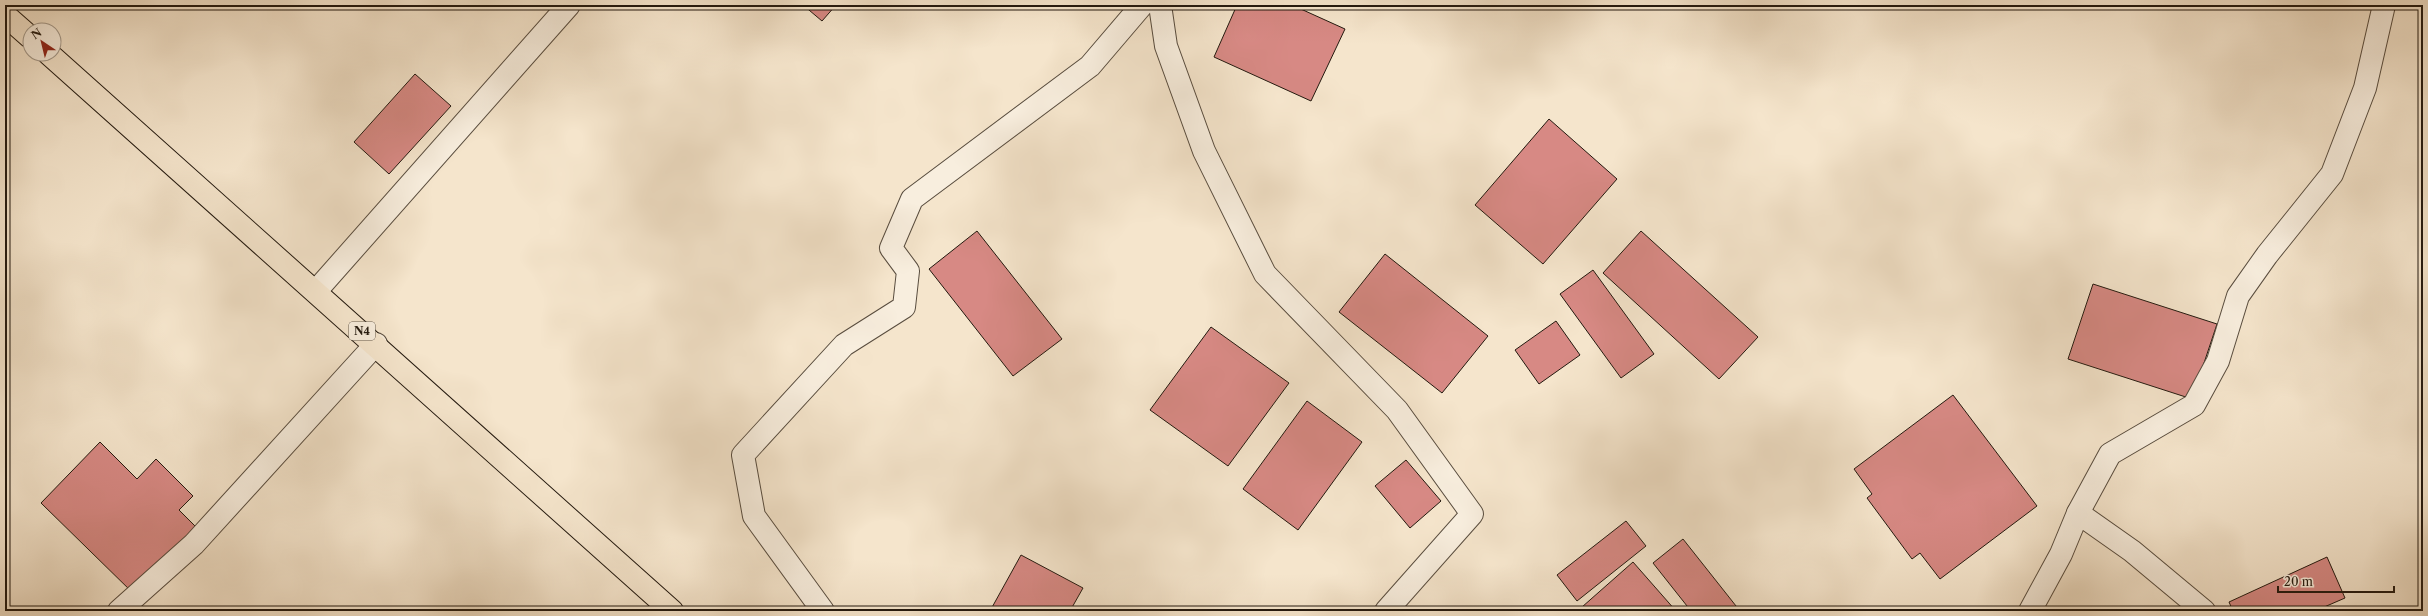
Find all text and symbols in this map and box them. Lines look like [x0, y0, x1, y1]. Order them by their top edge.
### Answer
north arrow [22, 22, 62, 62]
text: N [28, 25, 45, 42]
road number: N4 [349, 322, 375, 340]
scale bar [2278, 568, 2394, 594]
text: 20 m [2284, 574, 2313, 589]

